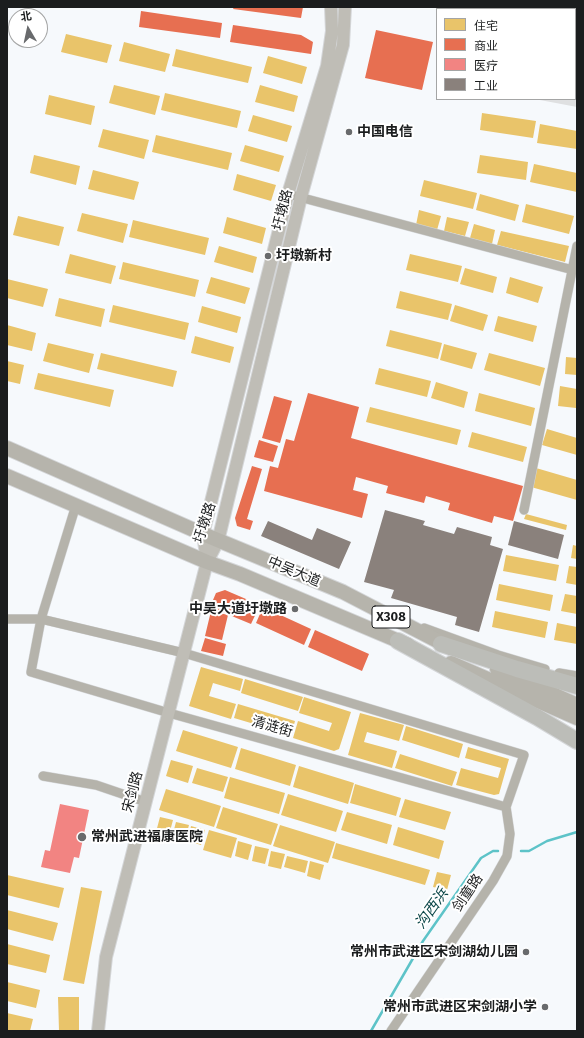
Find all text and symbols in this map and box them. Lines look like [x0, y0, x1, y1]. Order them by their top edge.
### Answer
north arrow [8, 8, 48, 48]
legend [436, 8, 576, 100]
text: 北 [20, 9, 33, 24]
text: 住宅 [474, 19, 498, 33]
text: 商业 [474, 39, 498, 53]
text: 医疗 [474, 59, 498, 73]
text: 工业 [474, 79, 498, 93]
place label: 中国电信 [357, 124, 413, 140]
marker: 中国电信 [344, 127, 354, 137]
street label: 圩墩路 [270, 188, 296, 232]
place label: 圩墩新村 [276, 248, 332, 264]
marker: 圩墩新村 [263, 251, 273, 261]
street label: 圩墩路 [191, 500, 219, 546]
street label: 中吴大道 [265, 553, 323, 591]
place label: 中吴大道圩墩路 [189, 601, 287, 617]
marker: 中吴大道圩墩路 [290, 604, 300, 614]
road number: X308 [372, 606, 410, 628]
street label: 清涟街 [249, 713, 295, 741]
street label: 宋剑路 [119, 770, 147, 814]
place label: 常州武进福康医院 [91, 829, 203, 845]
marker: 常州武进福康医院 [76, 831, 88, 843]
street label: 剑童路 [449, 871, 487, 915]
water label: 沟西浜 [412, 885, 452, 933]
place label: 常州市武进区宋剑湖幼儿园 [350, 944, 518, 960]
marker: 常州市武进区宋剑湖幼儿园 [521, 947, 531, 957]
place label: 常州市武进区宋剑湖小学 [383, 999, 537, 1015]
marker: 常州市武进区宋剑湖小学 [540, 1002, 550, 1012]

